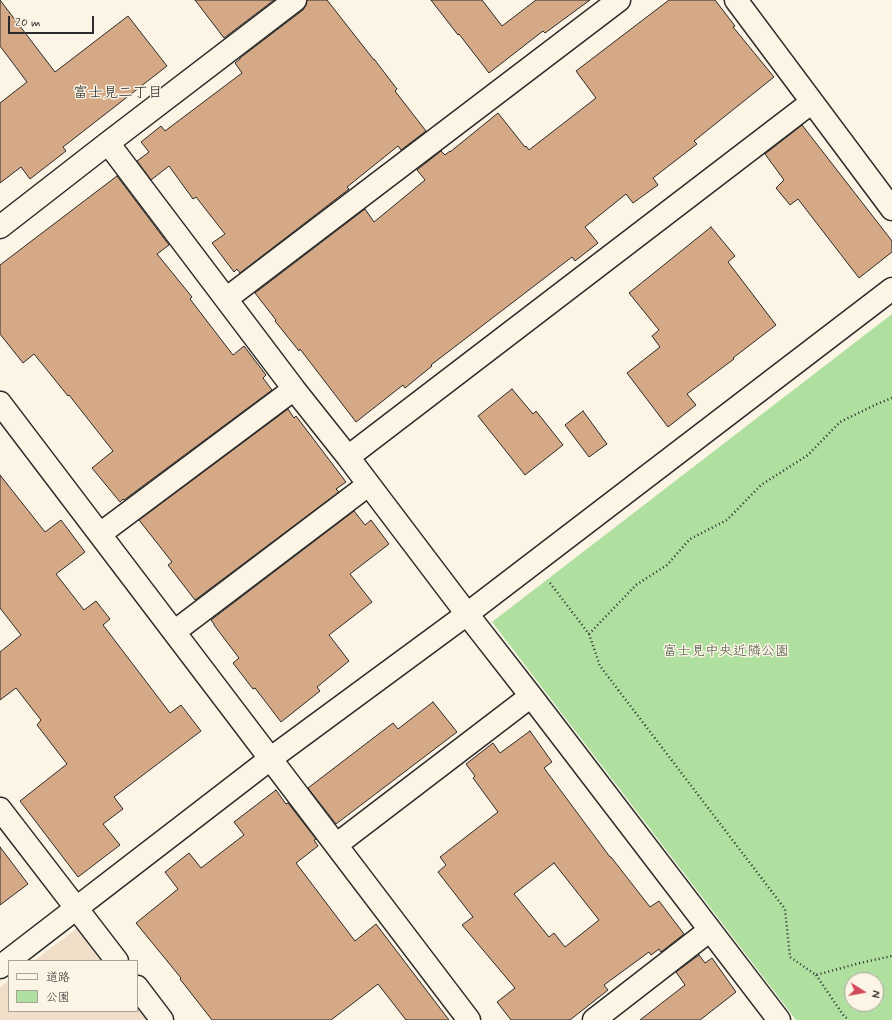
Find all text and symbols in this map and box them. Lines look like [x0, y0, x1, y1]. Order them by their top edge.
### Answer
scale bar [10, 8, 96, 34]
text: 20 m [15, 15, 41, 31]
district label: 富士見二丁目 [73, 85, 163, 103]
park label: 富士見中央近隣公園 [663, 644, 789, 660]
legend [8, 960, 138, 1012]
text: 道路 [46, 970, 70, 986]
north arrow [844, 972, 884, 1012]
text: N [867, 989, 882, 999]
text: 公園 [46, 990, 70, 1006]

